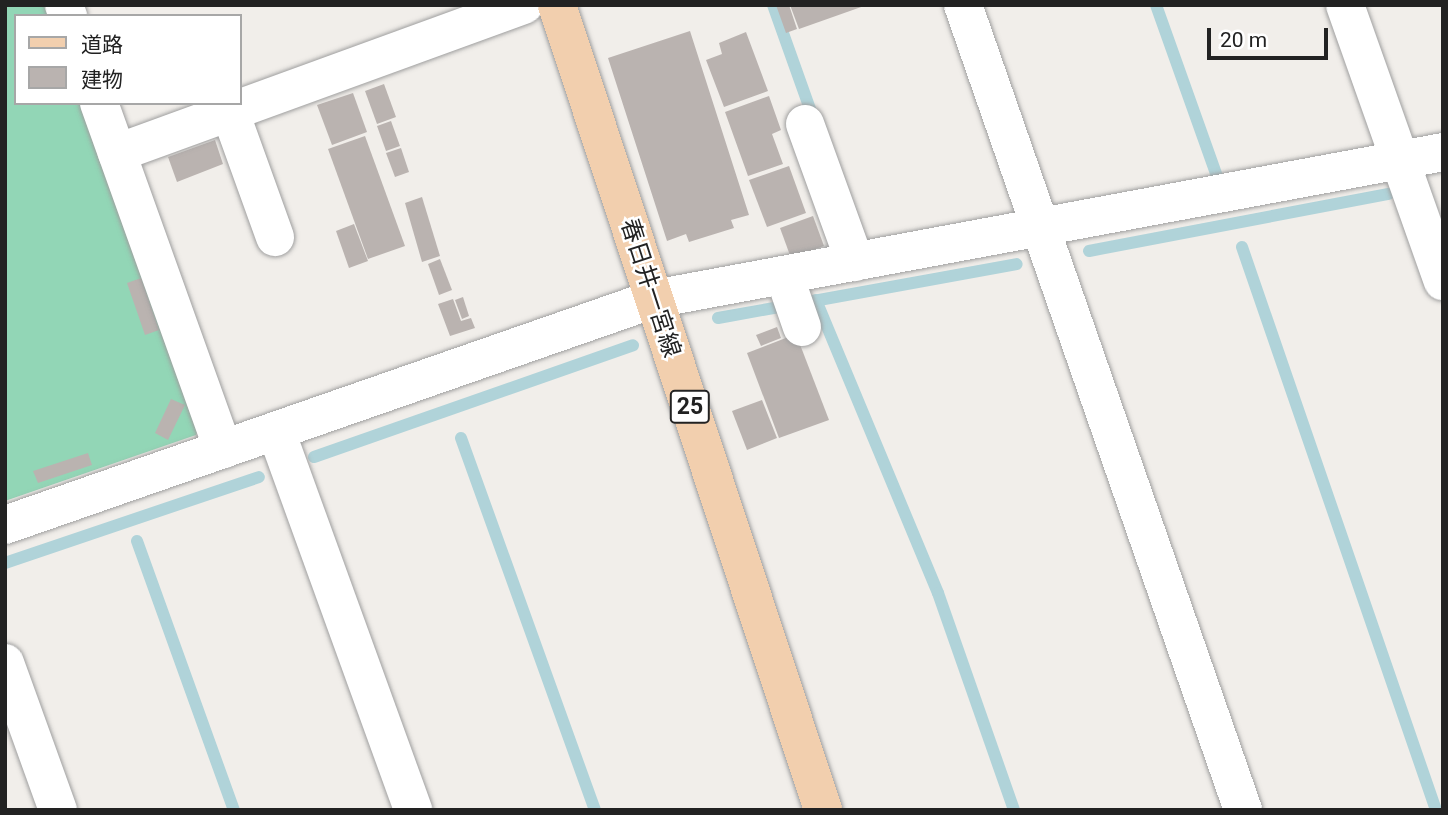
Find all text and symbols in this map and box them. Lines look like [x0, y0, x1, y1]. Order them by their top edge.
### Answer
legend [14, 14, 242, 105]
scale bar [1210, 14, 1331, 58]
text: 20 m [1220, 28, 1267, 52]
text: 道路 [81, 33, 123, 57]
text: 建物 [81, 68, 123, 92]
street label: 春日井一宮線 [614, 215, 686, 361]
road number: 25 [669, 388, 711, 426]

